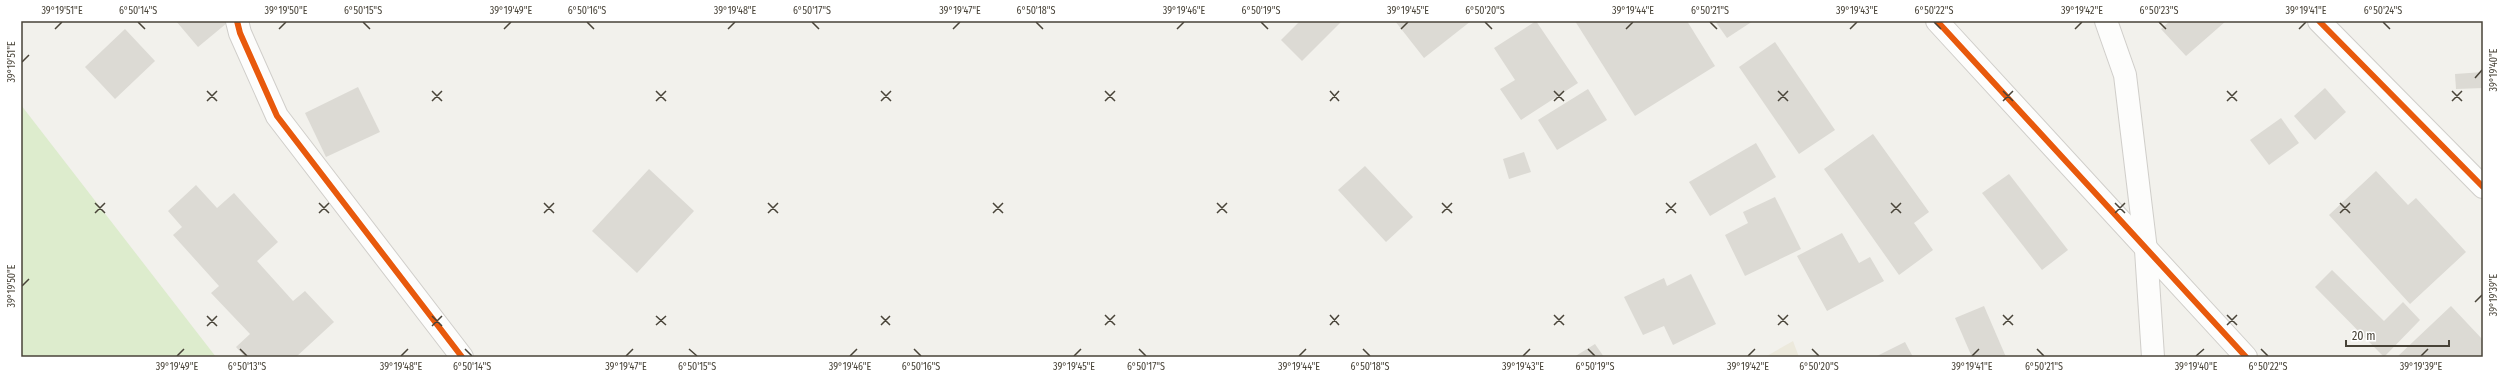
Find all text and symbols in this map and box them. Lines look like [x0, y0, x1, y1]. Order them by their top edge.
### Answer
text: 39°19'51"E [41, 5, 83, 17]
text: 6°50'14"S [119, 5, 157, 17]
text: 39°19'50"E [265, 5, 308, 17]
text: 6°50'15"S [344, 5, 382, 17]
text: 39°19'49"E [490, 5, 532, 17]
text: 6°50'16"S [568, 5, 606, 17]
text: 39°19'48"E [714, 5, 757, 17]
text: 6°50'17"S [793, 5, 831, 17]
text: 39°19'47"E [939, 5, 981, 17]
text: 6°50'18"S [1017, 5, 1055, 17]
text: 39°19'46"E [1163, 5, 1206, 17]
text: 6°50'19"S [1242, 5, 1280, 17]
text: 39°19'45"E [1387, 5, 1429, 17]
text: 6°50'20"S [1465, 5, 1505, 17]
text: 39°19'44"E [1612, 5, 1654, 17]
text: 6°50'21"S [1691, 5, 1729, 17]
text: 39°19'43"E [1836, 5, 1878, 17]
text: 6°50'22"S [1915, 5, 1953, 17]
text: 39°19'42"E [2061, 5, 2103, 17]
text: 6°50'23"S [2140, 5, 2178, 17]
text: 39°19'41"E [2286, 5, 2327, 17]
text: 6°50'24"S [2364, 5, 2402, 17]
text: 39°19'51"E [6, 41, 18, 83]
text: 39°19'40"E [2488, 48, 2500, 91]
text: 39°19'50"E [6, 264, 18, 307]
text: 39°19'39"E [2488, 273, 2500, 316]
scale bar [2346, 322, 2449, 348]
text: 20 m [2352, 329, 2376, 343]
text: 39°19'49"E [156, 361, 198, 373]
text: 6°50'13"S [228, 361, 266, 373]
text: 39°19'48"E [380, 361, 423, 373]
text: 6°50'14"S [453, 361, 491, 373]
text: 39°19'47"E [605, 361, 647, 373]
text: 6°50'15"S [678, 361, 716, 373]
text: 39°19'46"E [829, 361, 872, 373]
text: 6°50'16"S [902, 361, 940, 373]
text: 39°19'45"E [1053, 361, 1095, 373]
text: 6°50'17"S [1127, 361, 1165, 373]
text: 39°19'44"E [1278, 361, 1320, 373]
text: 6°50'18"S [1351, 361, 1389, 373]
text: 39°19'43"E [1502, 361, 1544, 373]
text: 6°50'19"S [1576, 361, 1614, 373]
text: 39°19'42"E [1727, 361, 1769, 373]
text: 6°50'20"S [1799, 361, 1839, 373]
text: 39°19'41"E [1952, 361, 1993, 373]
text: 6°50'21"S [2025, 361, 2063, 373]
text: 39°19'40"E [2175, 361, 2218, 373]
text: 6°50'22"S [2249, 361, 2287, 373]
text: 39°19'39"E [2400, 361, 2443, 373]

